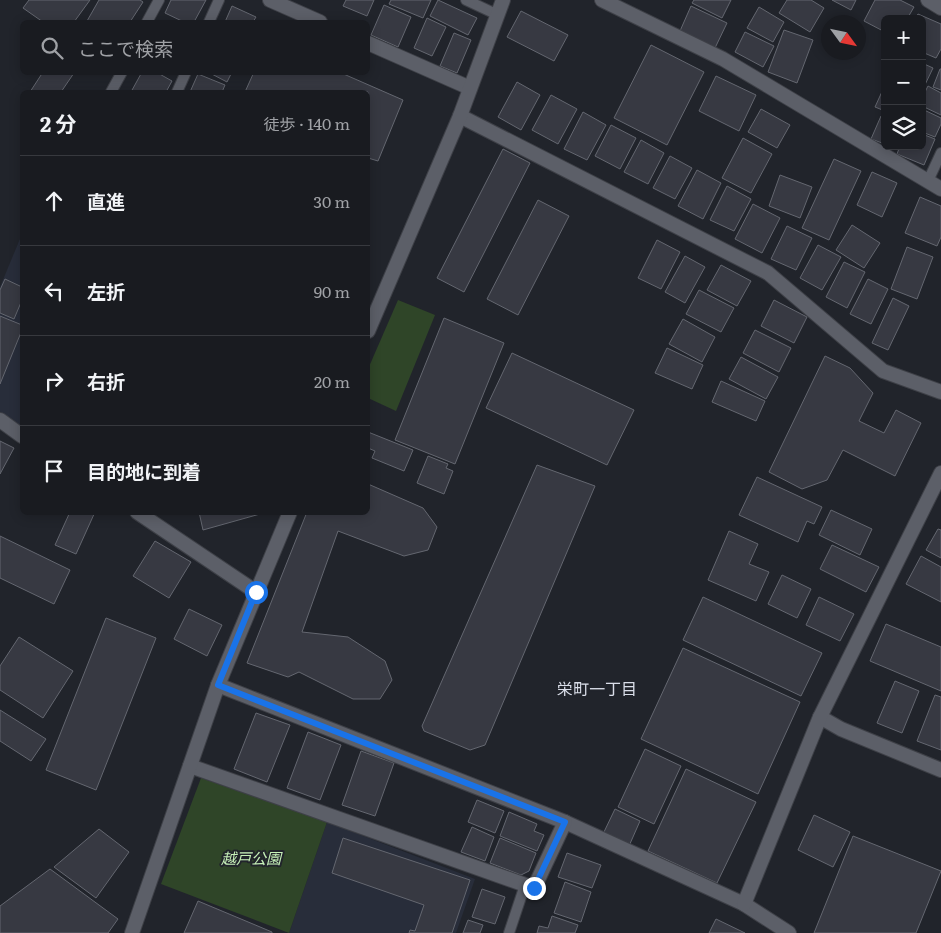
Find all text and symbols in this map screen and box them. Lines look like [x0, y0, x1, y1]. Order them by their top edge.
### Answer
north arrow [821, 15, 866, 60]
map controls [881, 15, 926, 150]
button: + [881, 15, 926, 60]
search box [20, 20, 370, 75]
icon: search [38, 34, 66, 62]
text: ここで検索 [78, 34, 173, 62]
button: − [881, 60, 926, 105]
button: layers [881, 105, 926, 150]
text: 2 分 [40, 107, 76, 138]
text: 徒歩 · 140 m [264, 111, 350, 135]
icon: ahead [40, 187, 68, 215]
text: 直進 [87, 187, 125, 215]
text: 30 m [313, 189, 350, 213]
icon: left [40, 277, 68, 305]
text: 左折 [87, 277, 125, 305]
text: 90 m [314, 279, 350, 303]
icon: right [40, 367, 68, 395]
text: 右折 [87, 367, 125, 395]
text: 20 m [314, 369, 350, 393]
icon: arrive [40, 457, 68, 485]
text: 目的地に到着 [87, 457, 201, 485]
route start [245, 581, 268, 604]
district label: 栄町一丁目 [557, 676, 637, 700]
park label: 越戸公園 [221, 846, 283, 869]
route end [523, 877, 546, 900]

